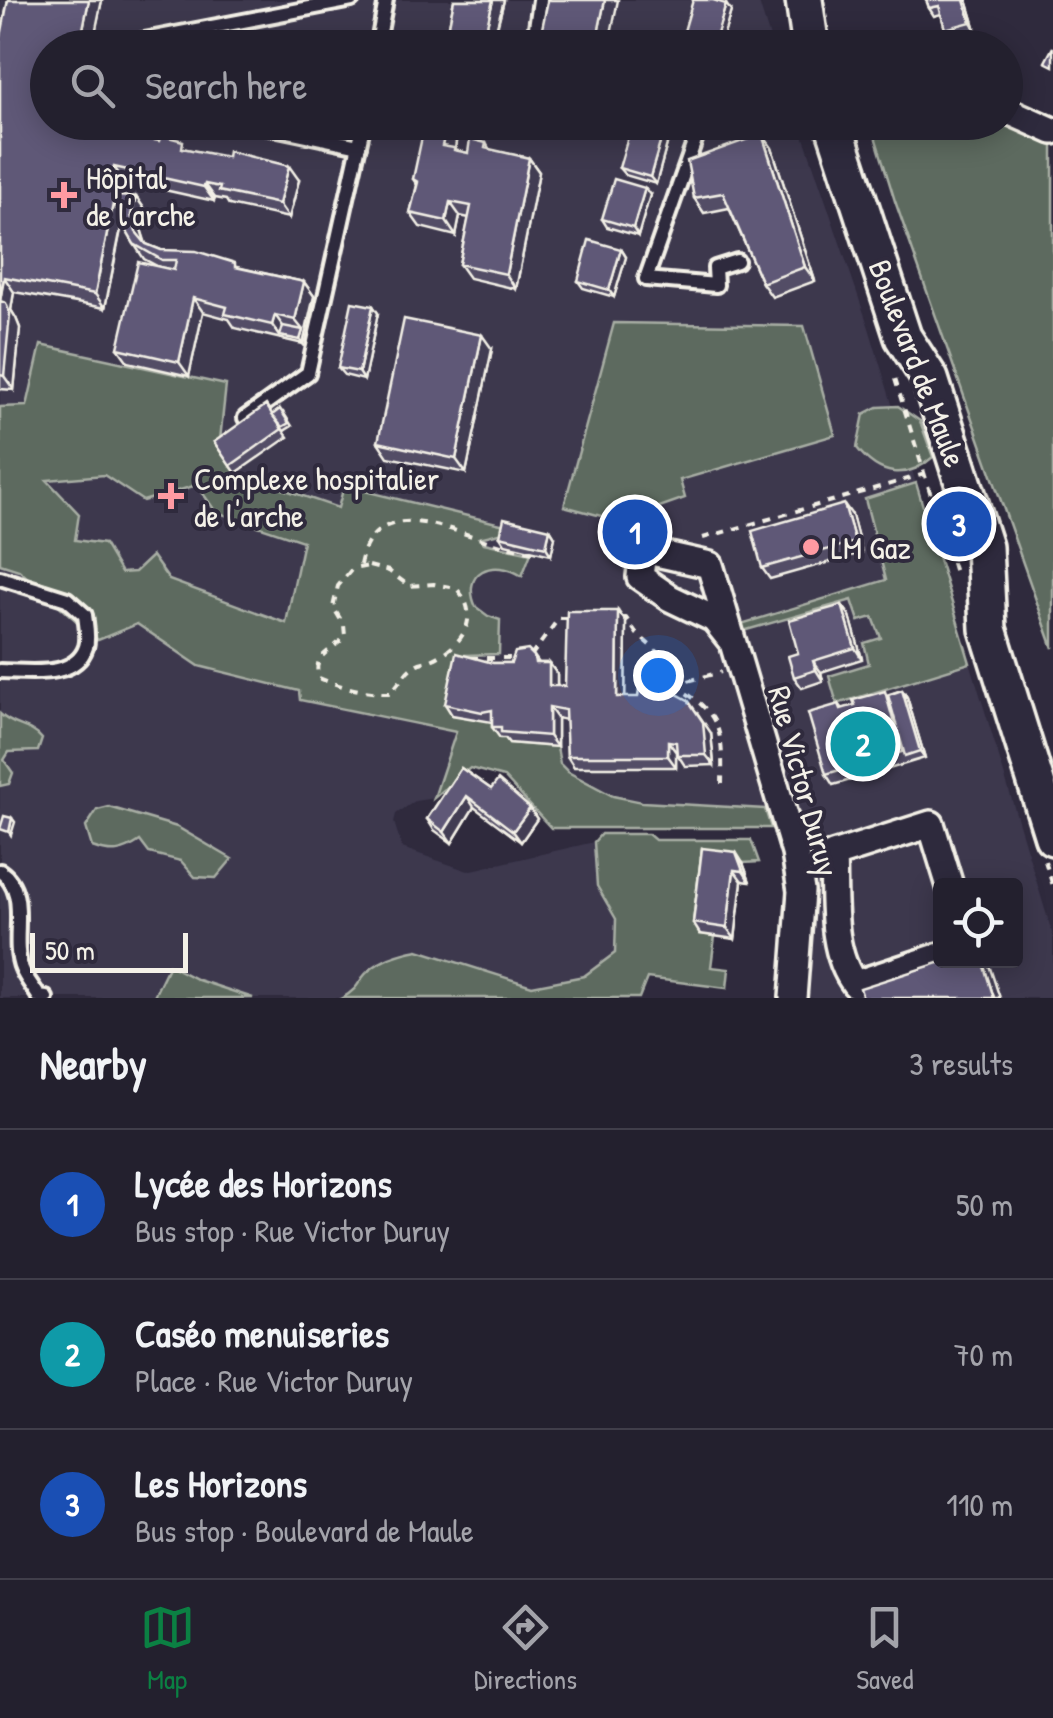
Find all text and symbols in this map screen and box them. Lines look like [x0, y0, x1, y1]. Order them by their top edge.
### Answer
search box [30, 30, 1023, 140]
icon: search [65, 58, 120, 113]
text: Search here [145, 59, 307, 111]
place label: Hôpital de l'arche [86, 156, 196, 236]
marker: Hôpital de l'arche [51, 182, 77, 208]
street label: Boulevard de Maule [859, 253, 977, 473]
place label: Complexe hospitalier de l'arche [194, 457, 439, 537]
marker: Complexe hospitalier de l'arche [158, 483, 184, 509]
pin: 3 [926, 486, 992, 562]
pin: 1 [602, 494, 668, 570]
place label: LM Gaz [831, 526, 911, 569]
marker: LM Gaz [800, 536, 822, 558]
your location [633, 650, 684, 701]
street label: Rue Victor Duruy [758, 681, 850, 881]
pin: 2 [830, 706, 896, 782]
map controls [933, 878, 1023, 968]
button: locate [933, 878, 1023, 968]
scale bar [30, 928, 188, 973]
text: 50 m [45, 931, 95, 969]
text: Nearby [40, 1035, 147, 1092]
text: 3 results [909, 1042, 1013, 1085]
text: Lycée des Horizons [135, 1157, 392, 1209]
text: 1 [67, 1183, 78, 1226]
text: 50 m [956, 1183, 1013, 1226]
text: Bus stop · Rue Victor Duruy [135, 1209, 450, 1252]
text: Caséo menuiseries [135, 1307, 389, 1359]
text: 2 [65, 1333, 80, 1376]
text: 70 m [954, 1333, 1013, 1376]
text: Place · Rue Victor Duruy [135, 1359, 413, 1402]
text: Les Horizons [135, 1457, 307, 1509]
text: 3 [65, 1483, 80, 1526]
text: 110 m [946, 1483, 1013, 1526]
text: Bus stop · Boulevard de Maule [135, 1509, 474, 1552]
tab: Map [140, 1600, 195, 1698]
tab: Directions [474, 1600, 577, 1698]
tab: Saved [856, 1600, 913, 1698]

